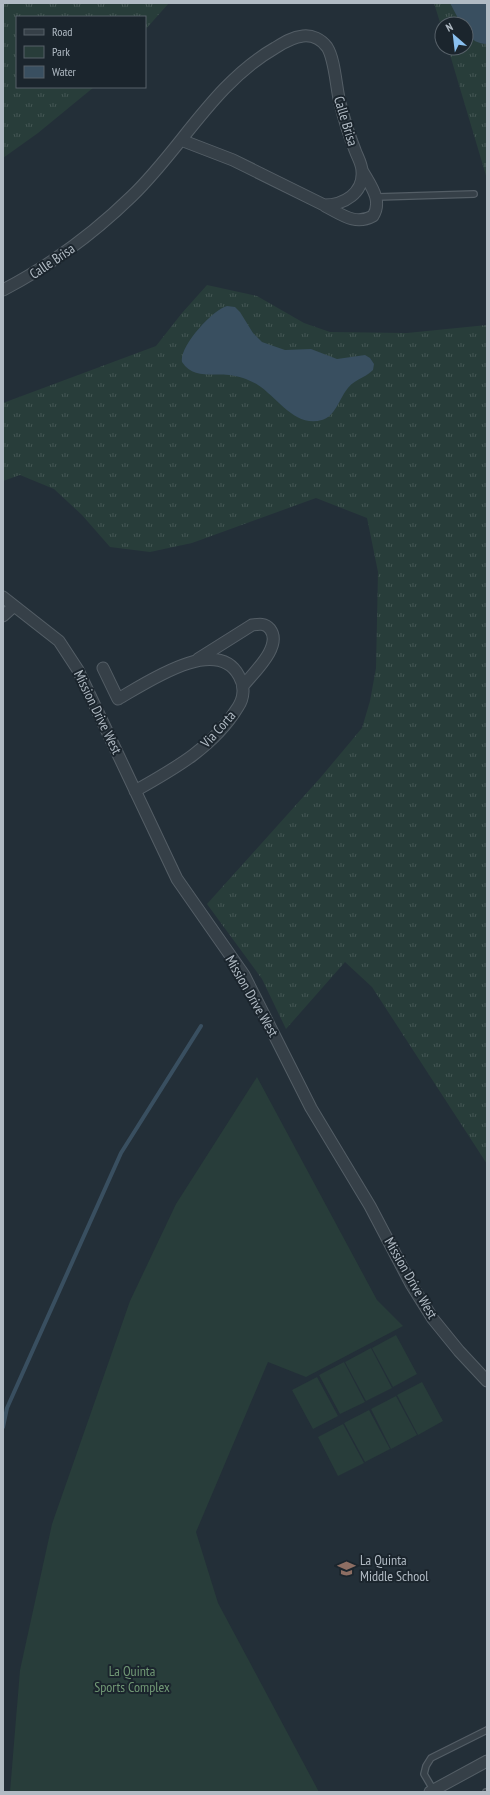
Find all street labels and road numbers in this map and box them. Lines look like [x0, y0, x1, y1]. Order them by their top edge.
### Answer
street label: Calle Brisa [330, 94, 362, 148]
street label: Calle Brisa [26, 239, 78, 283]
street label: Mission Drive West [70, 667, 126, 757]
street label: Via Corta [196, 707, 239, 752]
street label: Mission Drive West [221, 952, 283, 1040]
street label: Mission Drive West [380, 1234, 442, 1322]

